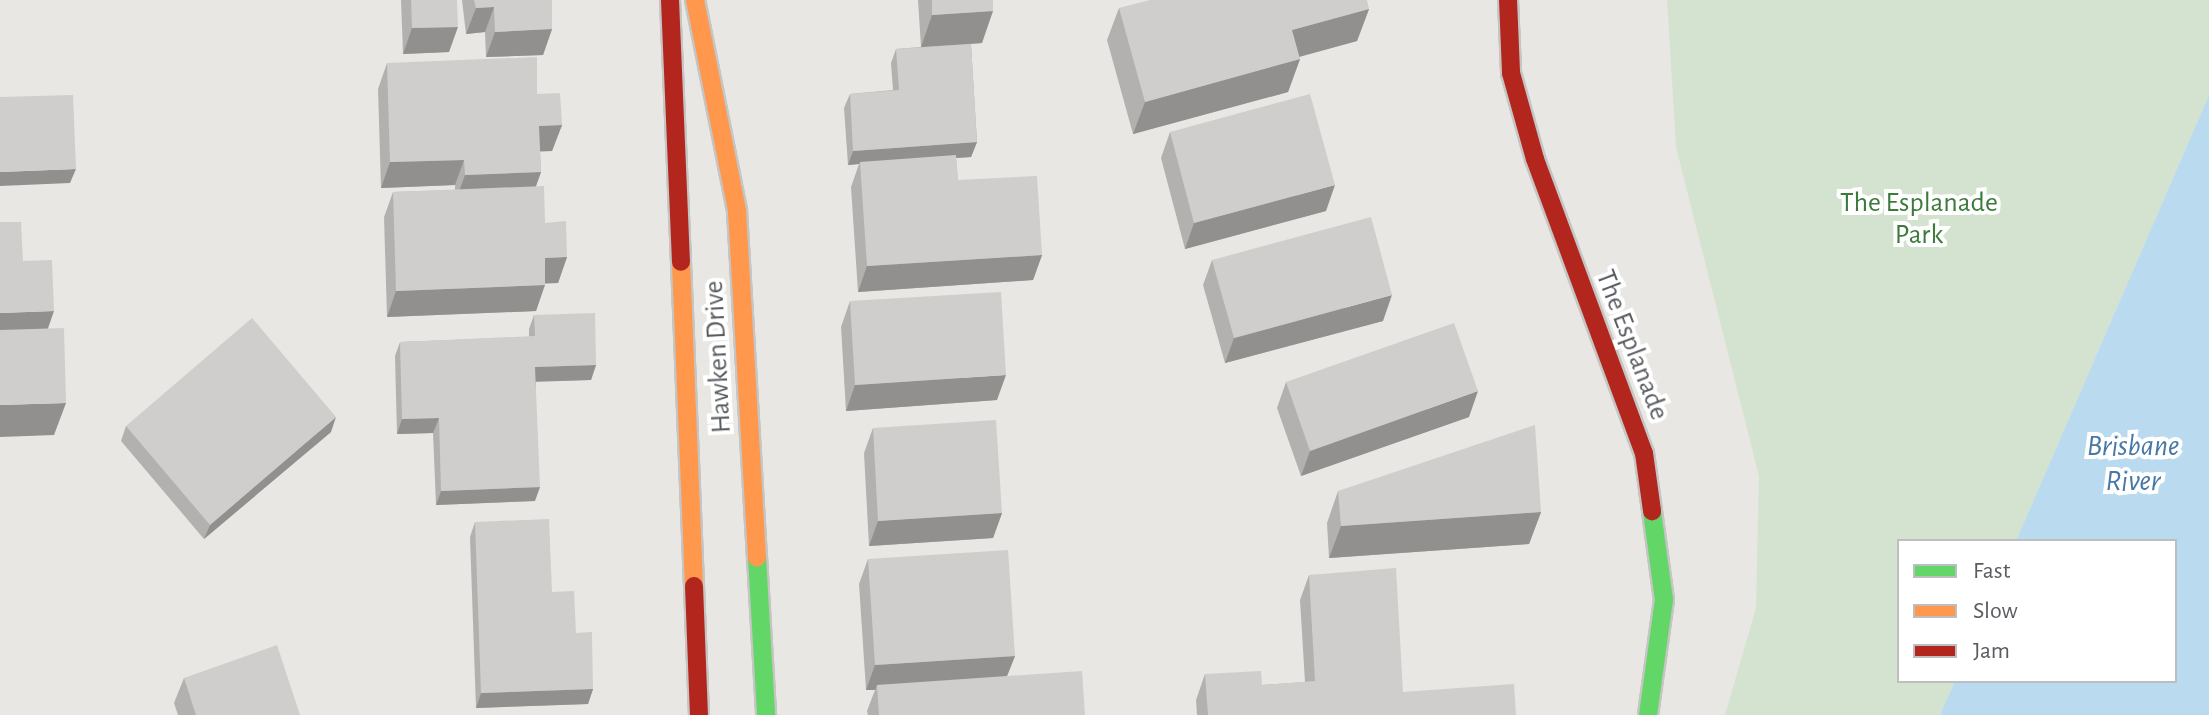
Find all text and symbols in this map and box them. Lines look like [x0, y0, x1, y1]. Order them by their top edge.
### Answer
park label: The Esplanade Park [1840, 186, 1998, 252]
street label: The Esplanade [1588, 265, 1676, 425]
street label: Hawken Drive [697, 280, 739, 434]
water label: Brisbane River [2087, 428, 2179, 498]
legend [1897, 539, 2177, 683]
text: Fast [1973, 559, 2010, 583]
text: Slow [1973, 599, 2018, 623]
text: Jam [1973, 639, 2010, 663]

